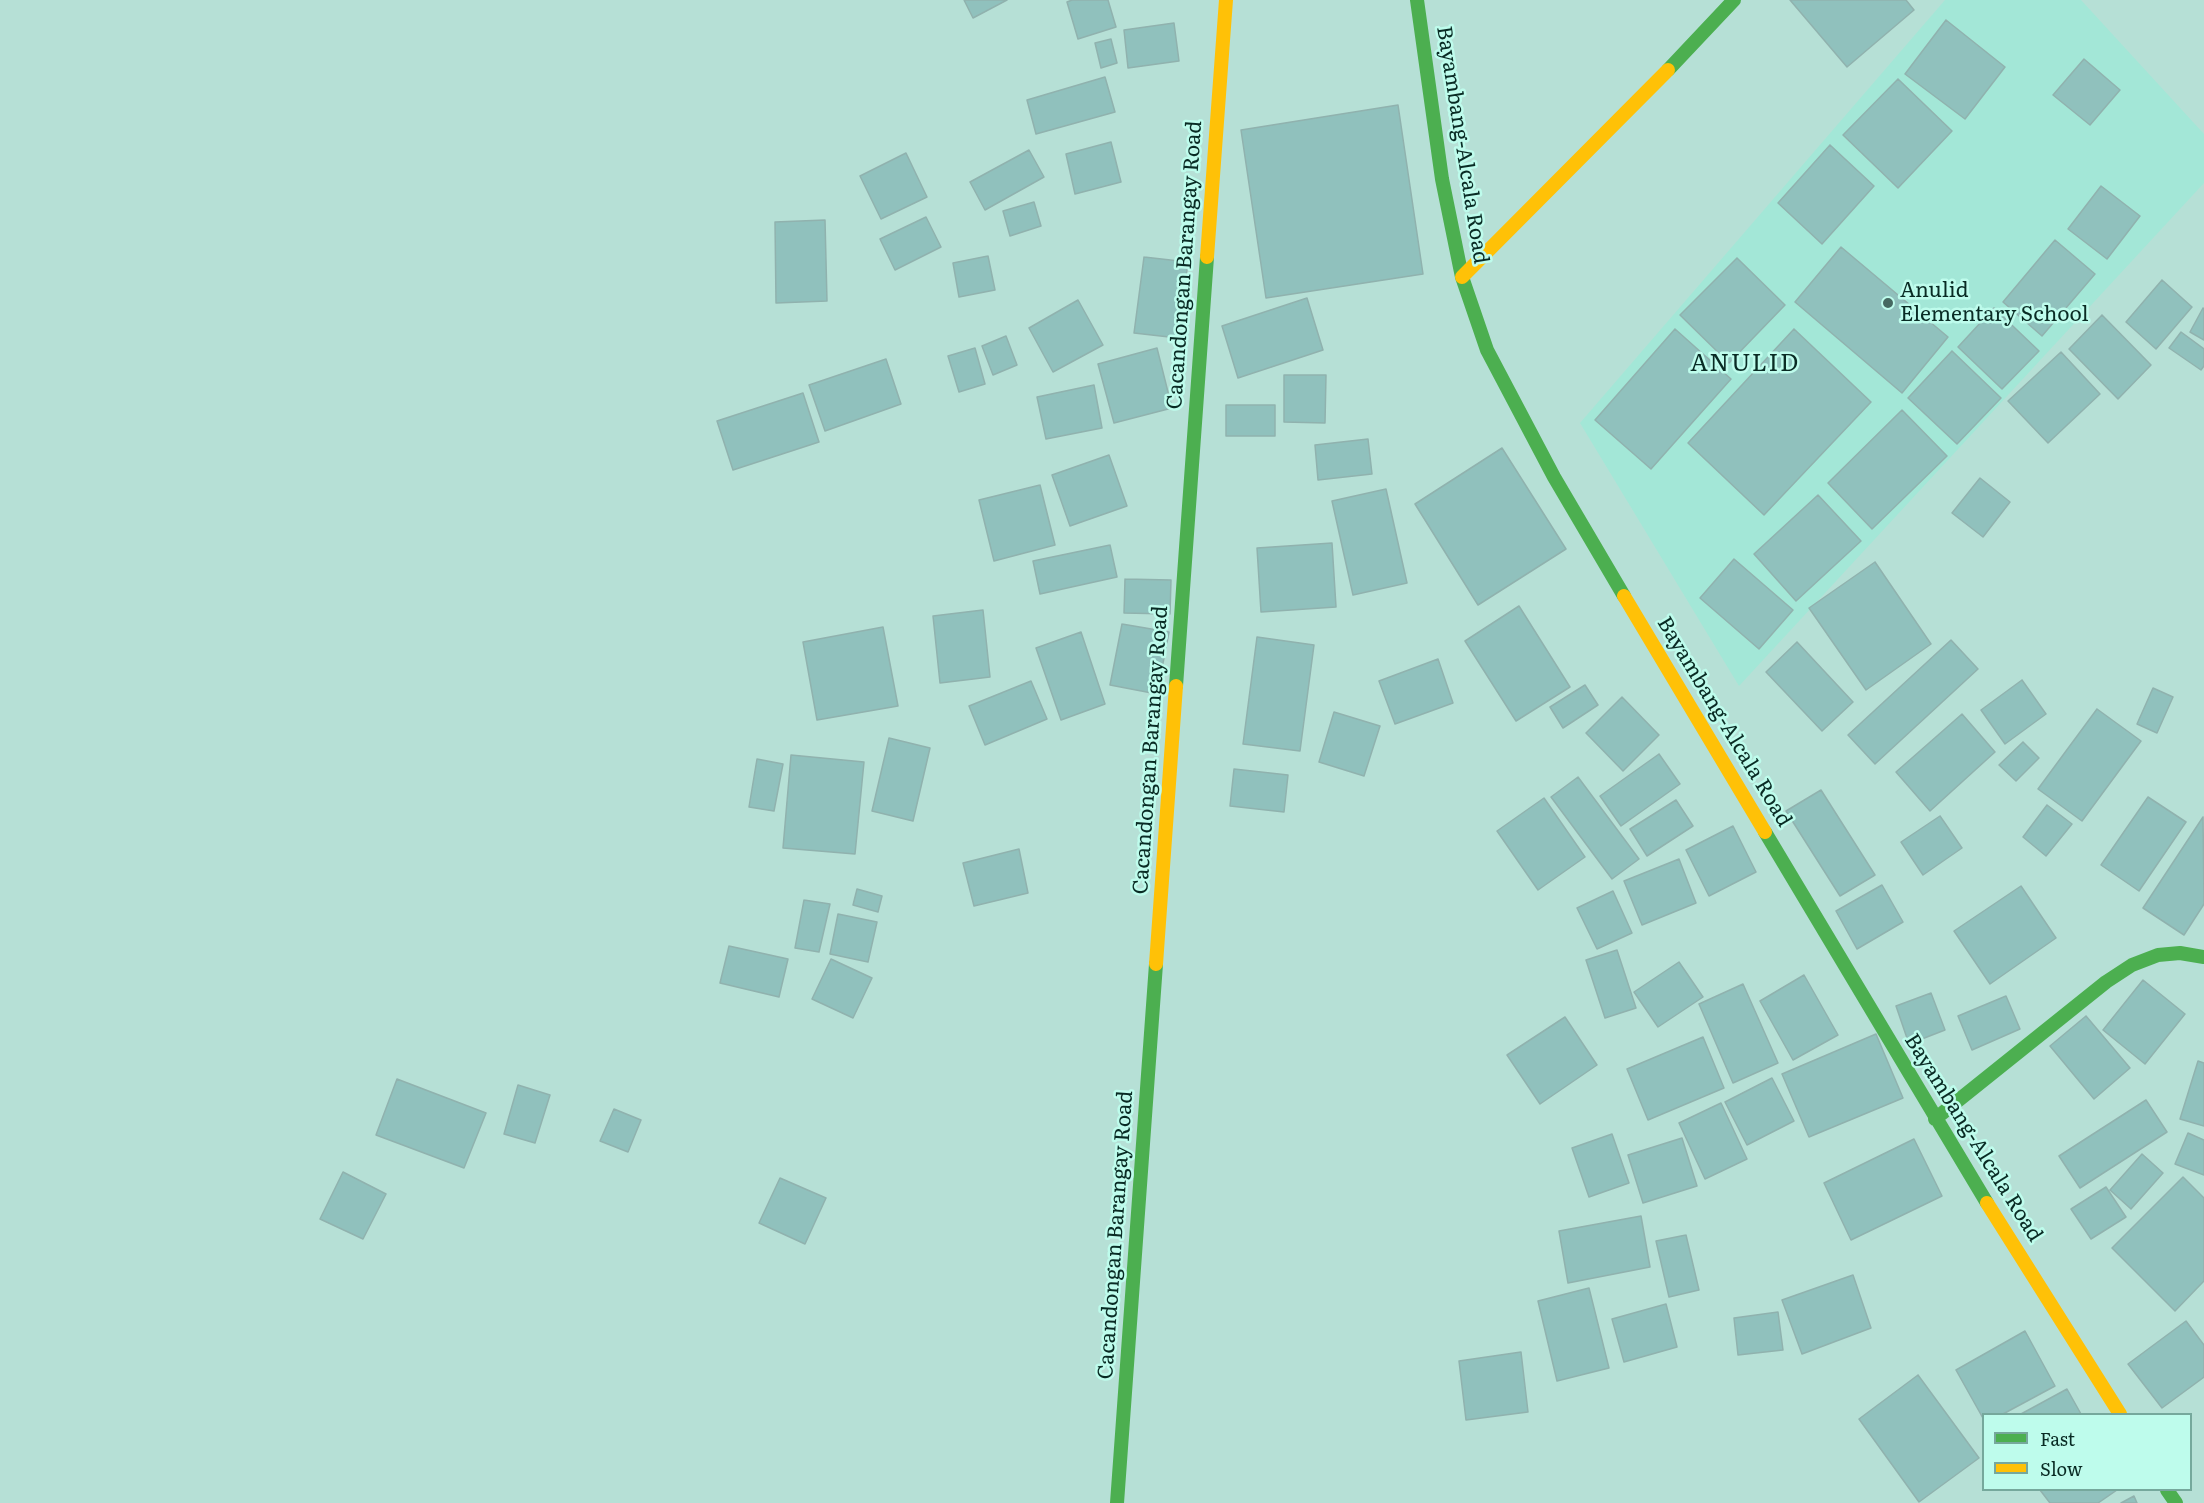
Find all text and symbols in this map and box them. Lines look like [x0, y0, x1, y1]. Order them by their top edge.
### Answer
street label: Bayambang-Alcala Road [1431, 24, 1493, 266]
street label: Cacandongan Barangay Road [1162, 120, 1208, 410]
place label: Anulid Elementary School [1900, 278, 2089, 328]
marker: Anulid Elementary School [1881, 296, 1895, 310]
district label: ANULID [1690, 350, 1800, 378]
street label: Cacandongan Barangay Road [1128, 605, 1174, 895]
street label: Bayambang-Alcala Road [1651, 612, 1797, 832]
street label: Bayambang-Alcala Road [1899, 1029, 2047, 1247]
street label: Cacandongan Barangay Road [1093, 1090, 1139, 1380]
legend [1982, 1413, 2192, 1491]
text: Fast [2040, 1425, 2075, 1452]
text: Slow [2040, 1455, 2082, 1482]

